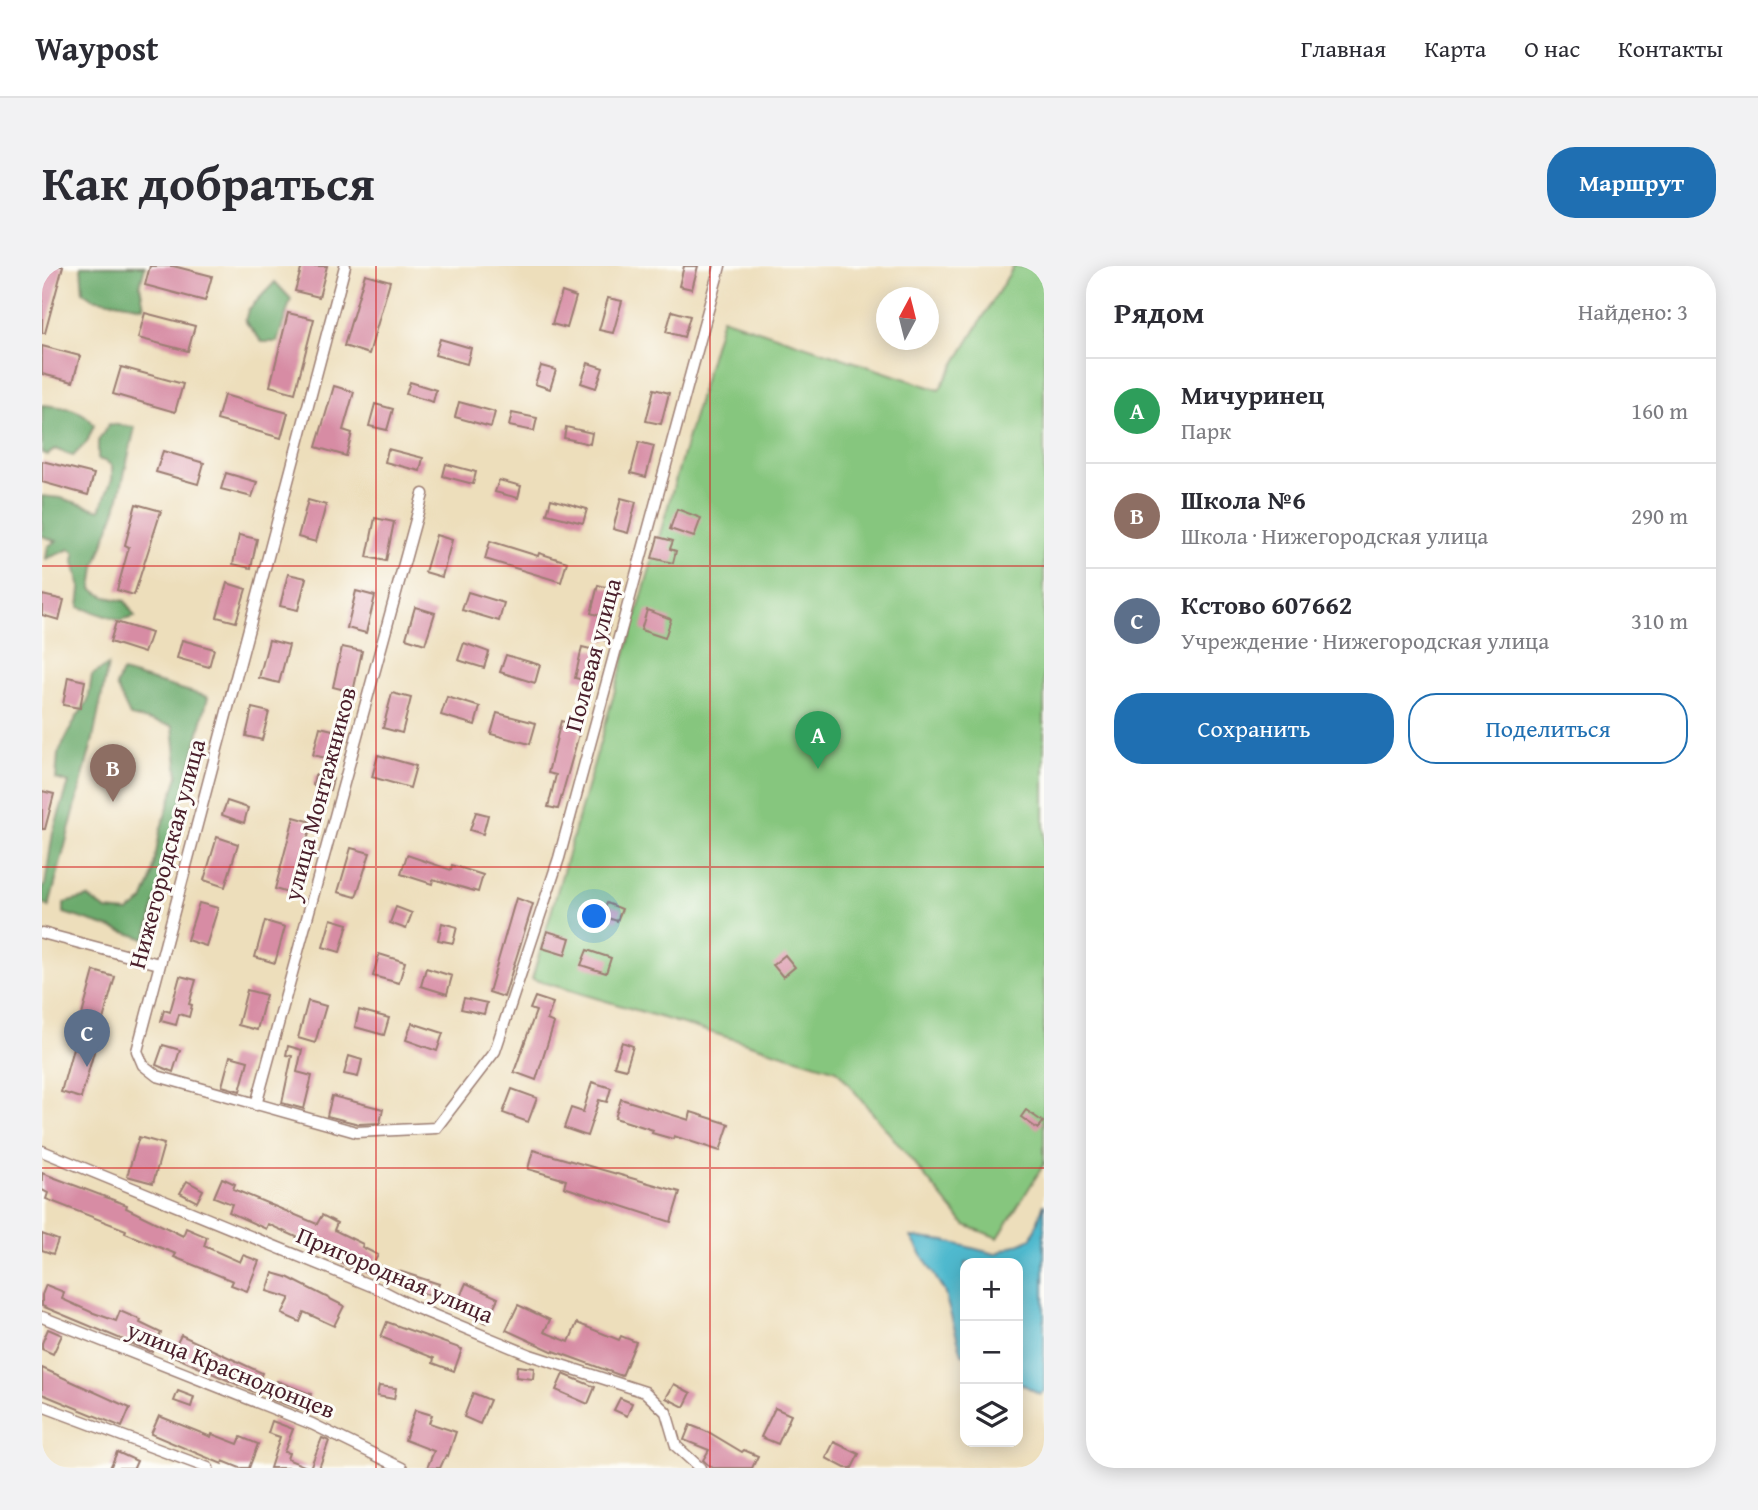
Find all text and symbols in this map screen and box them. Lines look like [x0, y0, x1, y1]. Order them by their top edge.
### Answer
text: Waypost [35, 24, 159, 72]
text: Главная [1301, 31, 1386, 66]
text: Карта [1424, 31, 1486, 66]
text: О нас [1524, 31, 1580, 66]
text: Контакты [1618, 31, 1723, 66]
text: Как добраться [42, 146, 375, 218]
button: Маршрут [1547, 147, 1716, 218]
north arrow [876, 287, 939, 350]
text: Рядом [1114, 290, 1205, 334]
text: Найдено: 3 [1578, 295, 1688, 328]
text: Мичуринец [1181, 375, 1325, 414]
text: A [1130, 394, 1144, 427]
text: 160 m [1631, 394, 1688, 427]
text: Парк [1181, 414, 1231, 447]
text: Школа №6 [1181, 480, 1306, 519]
text: B [1130, 499, 1144, 532]
text: 290 m [1631, 499, 1688, 532]
text: Школа · Нижегородская улица [1181, 519, 1488, 552]
street label: Полевая улица [555, 574, 630, 735]
text: Кстово 607662 [1181, 585, 1352, 624]
text: C [1130, 604, 1144, 637]
text: 310 m [1631, 604, 1688, 637]
text: Учреждение · Нижегородская улица [1181, 624, 1549, 657]
street label: улица Монтажников [274, 683, 365, 906]
button: Сохранить [1114, 693, 1394, 764]
button: Поделиться [1408, 693, 1688, 764]
pin: A [795, 711, 841, 769]
street label: Нижегородская улица [119, 735, 214, 973]
pin: B [90, 744, 136, 802]
your location [577, 899, 611, 933]
pin: C [64, 1009, 110, 1067]
street label: Пригородная улица [291, 1217, 500, 1332]
map controls [960, 1258, 1023, 1447]
button: + [960, 1258, 1023, 1321]
street label: улица Краснодонцев [121, 1311, 341, 1427]
button: − [960, 1321, 1023, 1384]
button: layers [960, 1384, 1023, 1447]

